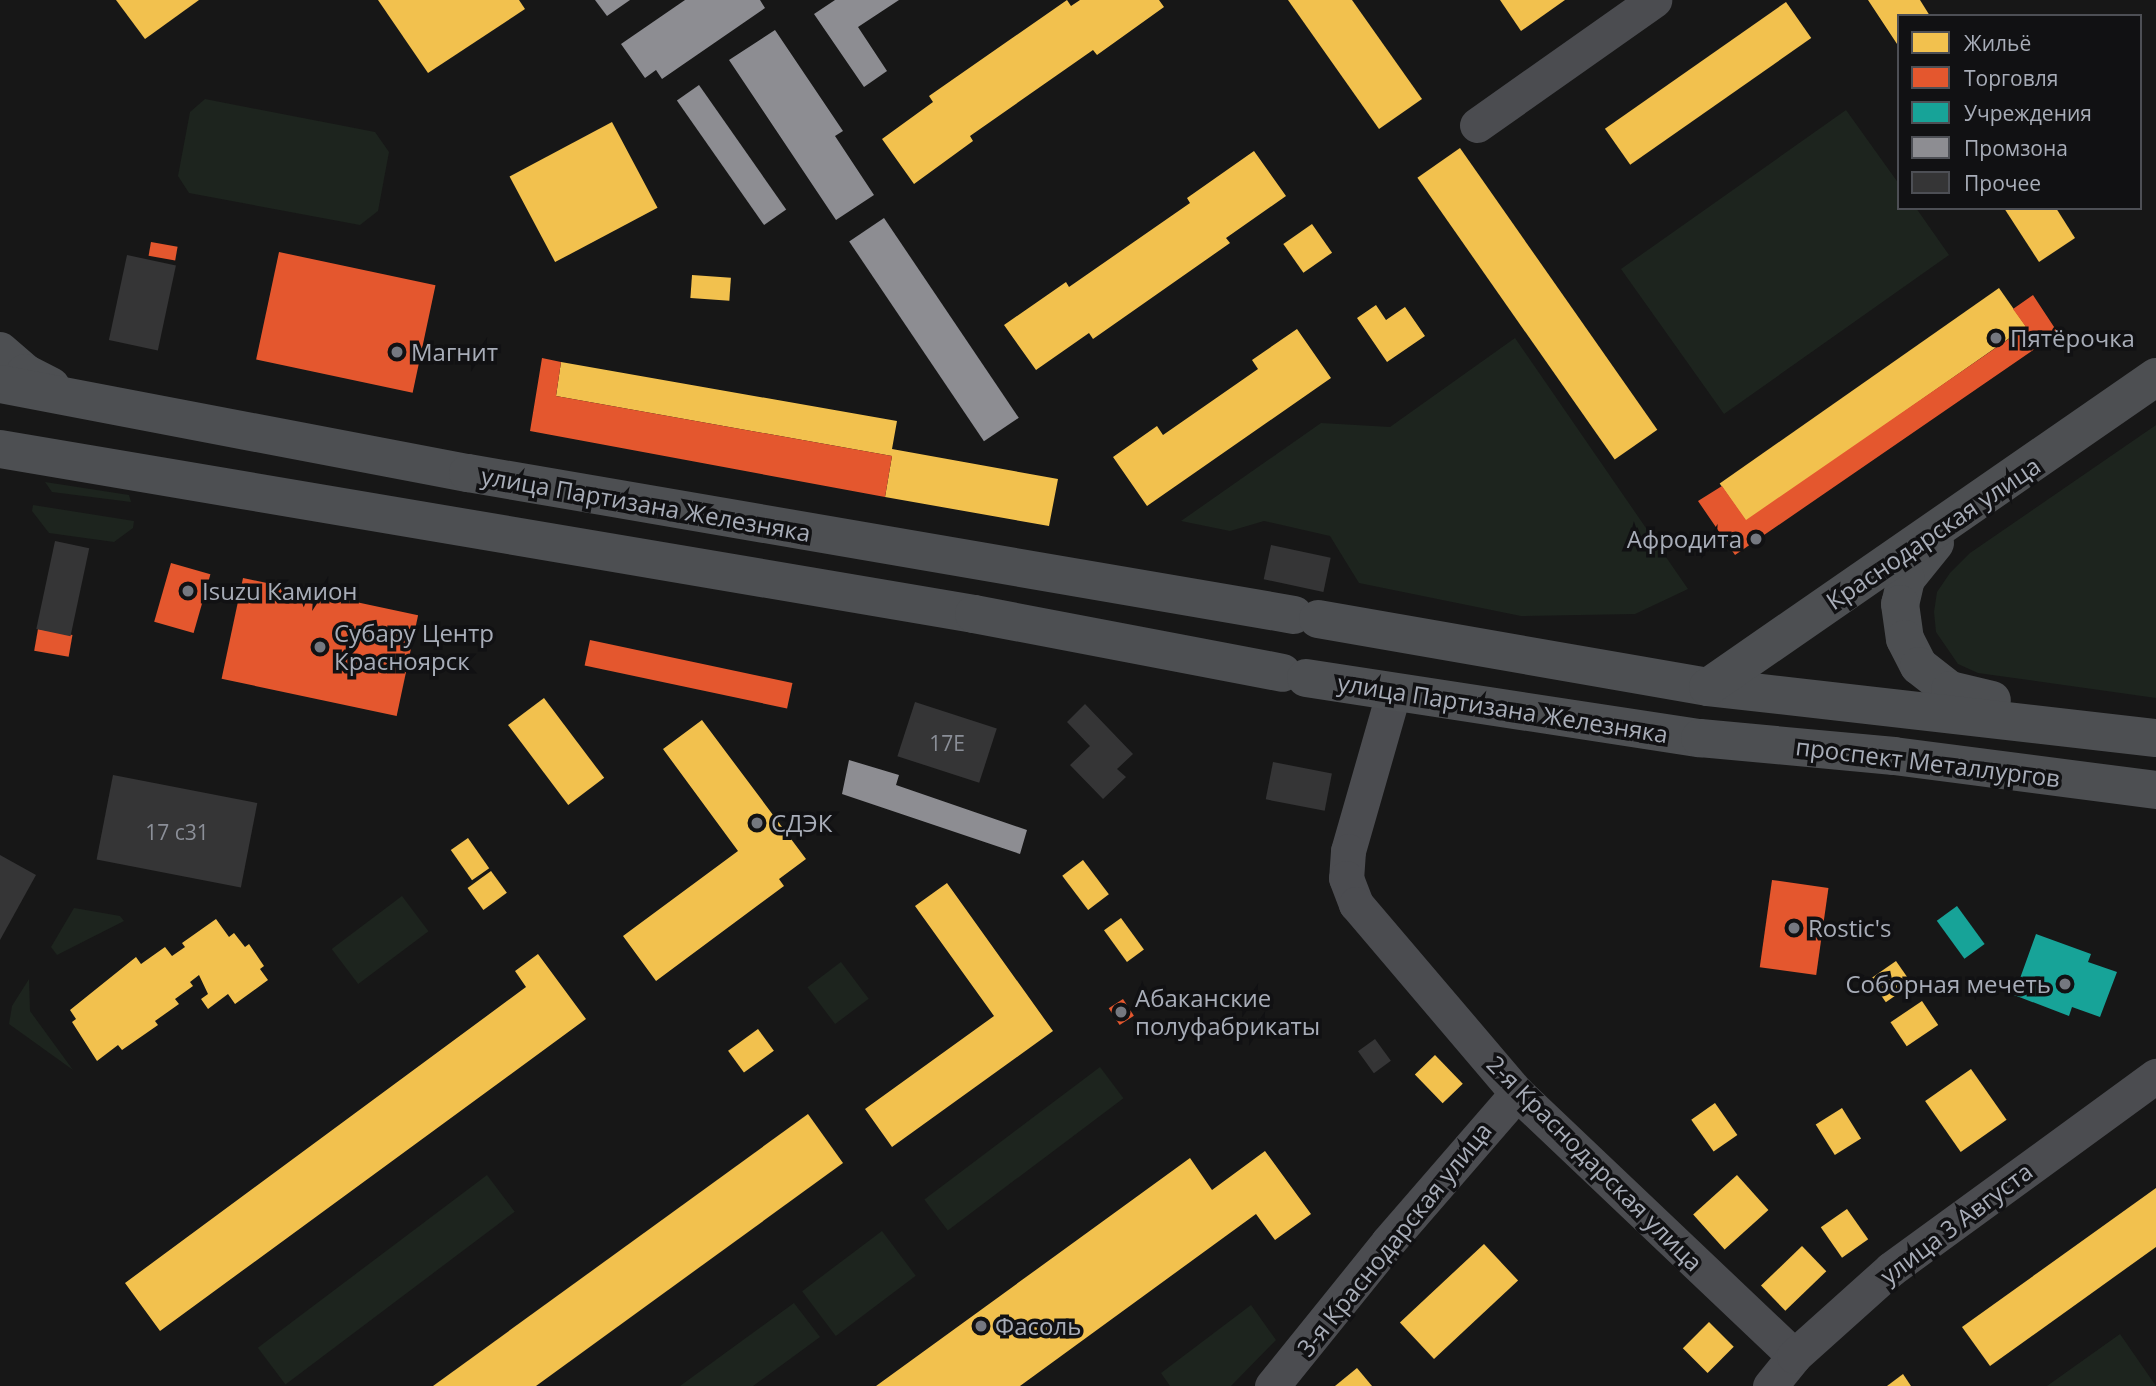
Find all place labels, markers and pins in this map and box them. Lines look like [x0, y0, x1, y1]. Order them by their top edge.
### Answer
place label: Пятёрочка [2010, 324, 2135, 352]
marker: Пятёрочка [1988, 330, 2004, 346]
place label: Магнит [411, 338, 498, 366]
marker: Магнит [389, 344, 405, 360]
place label: Афродита [1627, 525, 1742, 553]
marker: Афродита [1748, 531, 1764, 547]
place label: Isuzu Камион [202, 577, 358, 605]
marker: Isuzu Камион [180, 583, 196, 599]
place label: Субару Центр Красноярск [334, 619, 494, 675]
marker: Субару Центр Красноярск [312, 639, 328, 655]
place label: СДЭК [771, 809, 832, 837]
marker: СДЭК [749, 815, 765, 831]
place label: Rostic's [1808, 914, 1891, 942]
marker: Rostic's [1786, 920, 1802, 936]
place label: Соборная мечеть [1845, 970, 2051, 998]
marker: Соборная мечеть [2057, 976, 2073, 992]
place label: Абаканские полуфабрикаты [1135, 984, 1320, 1040]
marker: Абаканские полуфабрикаты [1113, 1004, 1129, 1020]
place label: Фасоль [995, 1312, 1081, 1340]
marker: Фасоль [973, 1318, 989, 1334]

